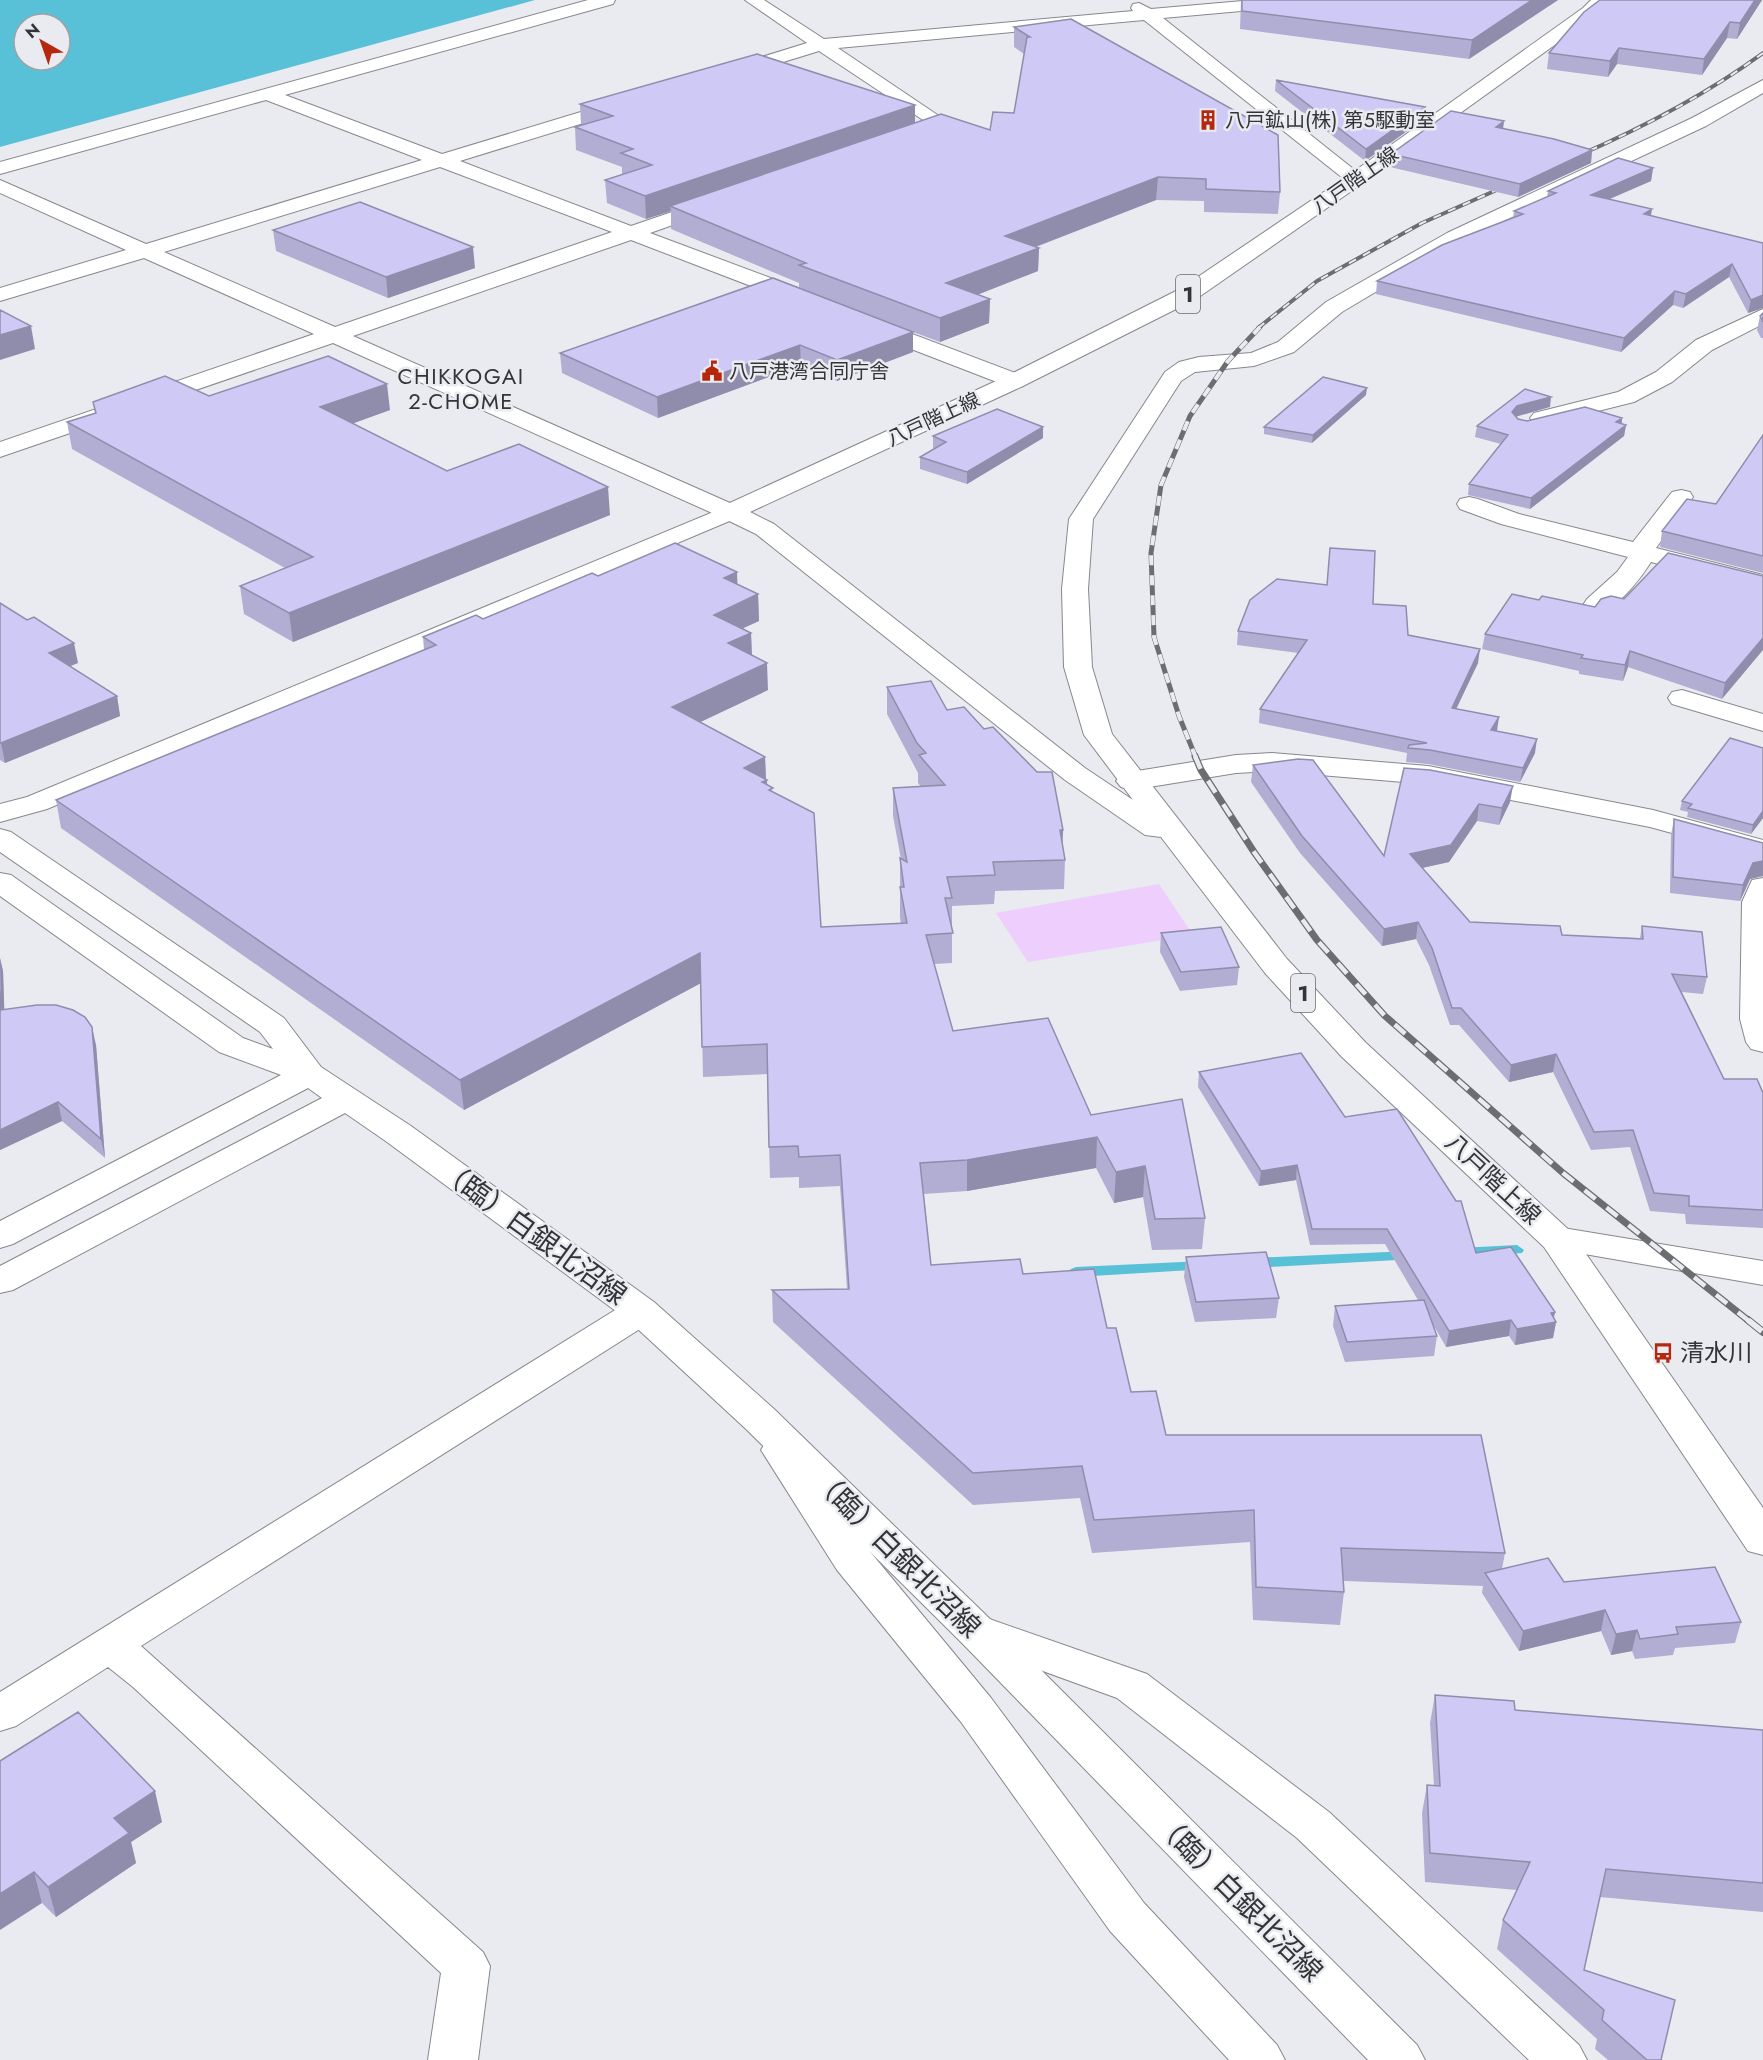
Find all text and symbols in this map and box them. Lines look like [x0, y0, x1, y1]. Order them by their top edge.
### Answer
north arrow [12, 12, 72, 72]
text: N [20, 18, 45, 44]
place label: 八戸鉱山(株) 第５駆動室 [1225, 106, 1435, 135]
building icon: 八戸鉱山(株) 第５駆動室 [1196, 108, 1220, 132]
street label: 八戸階上線 [1306, 140, 1405, 221]
road number: 1 [1176, 275, 1200, 313]
place label: 八戸港湾合同庁舎 [729, 357, 889, 386]
public building icon: 八戸港湾合同庁舎 [700, 359, 724, 383]
district label: CHIKKOGAI 2-CHOME [397, 360, 525, 417]
street label: 八戸階上線 [882, 385, 985, 454]
road number: 1 [1291, 974, 1315, 1012]
street label: 八戸階上線 [1438, 1125, 1549, 1232]
street label: （臨）白銀北沼線 [430, 1150, 635, 1315]
place label: 清水川 [1680, 1335, 1752, 1370]
bus stop icon: 清水川 [1651, 1341, 1675, 1365]
street label: （臨）白銀北沼線 [803, 1460, 990, 1647]
street label: （臨）白銀北沼線 [1145, 1804, 1332, 1991]

